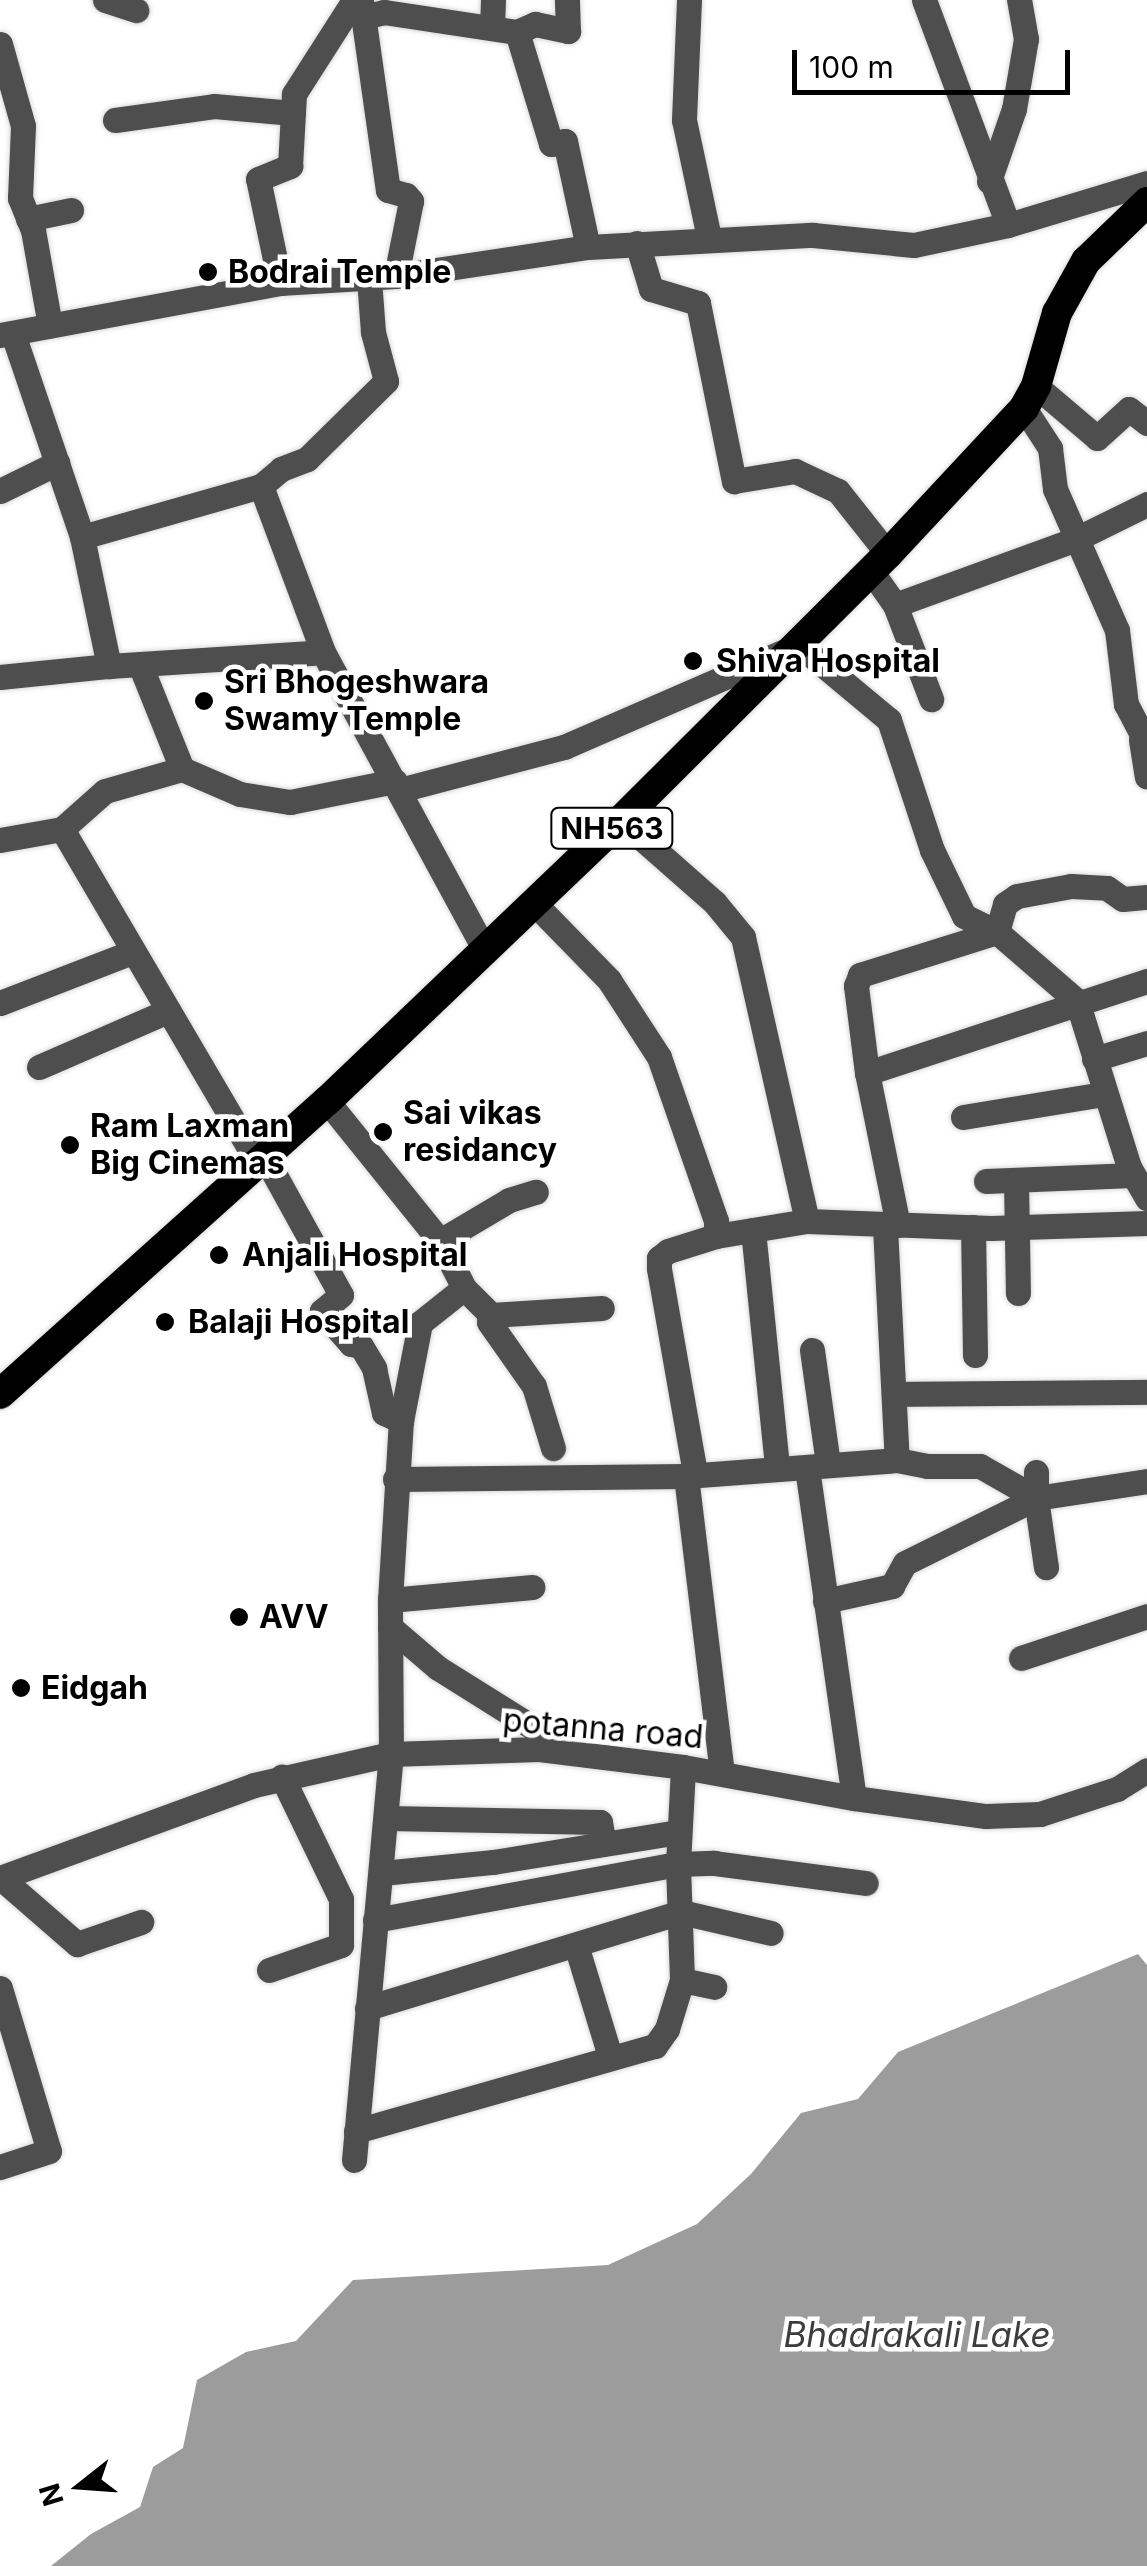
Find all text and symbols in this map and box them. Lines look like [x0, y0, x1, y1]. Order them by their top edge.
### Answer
scale bar [797, 30, 1074, 92]
text: 100 m [809, 49, 894, 85]
place label: Bodrai Temple [228, 253, 451, 291]
marker: Bodrai Temple [197, 261, 219, 283]
place label: Shiva Hospital [716, 642, 940, 680]
marker: Shiva Hospital [680, 648, 706, 674]
place label: Sri Bhogeshwara Swamy Temple [224, 664, 489, 739]
marker: Sri Bhogeshwara Swamy Temple [193, 690, 215, 712]
road number: NH563 [550, 803, 674, 853]
place label: Sai vikas residancy [403, 1095, 557, 1170]
place label: Ram Laxman Big Cinemas [90, 1108, 289, 1183]
marker: Sai vikas residancy [372, 1121, 394, 1143]
marker: Ram Laxman Big Cinemas [59, 1134, 81, 1156]
place label: Anjali Hospital [242, 1236, 467, 1274]
marker: Anjali Hospital [206, 1242, 232, 1268]
place label: Balaji Hospital [188, 1303, 409, 1341]
marker: Balaji Hospital [152, 1309, 178, 1335]
place label: AVV [259, 1598, 329, 1636]
marker: AVV [228, 1606, 250, 1628]
place label: Eidgah [41, 1669, 148, 1707]
marker: Eidgah [10, 1677, 32, 1699]
street label: potanna road [501, 1701, 705, 1757]
water label: Bhadrakali Lake [783, 2313, 1051, 2355]
north arrow [30, 2436, 130, 2536]
text: N [32, 2480, 71, 2510]

